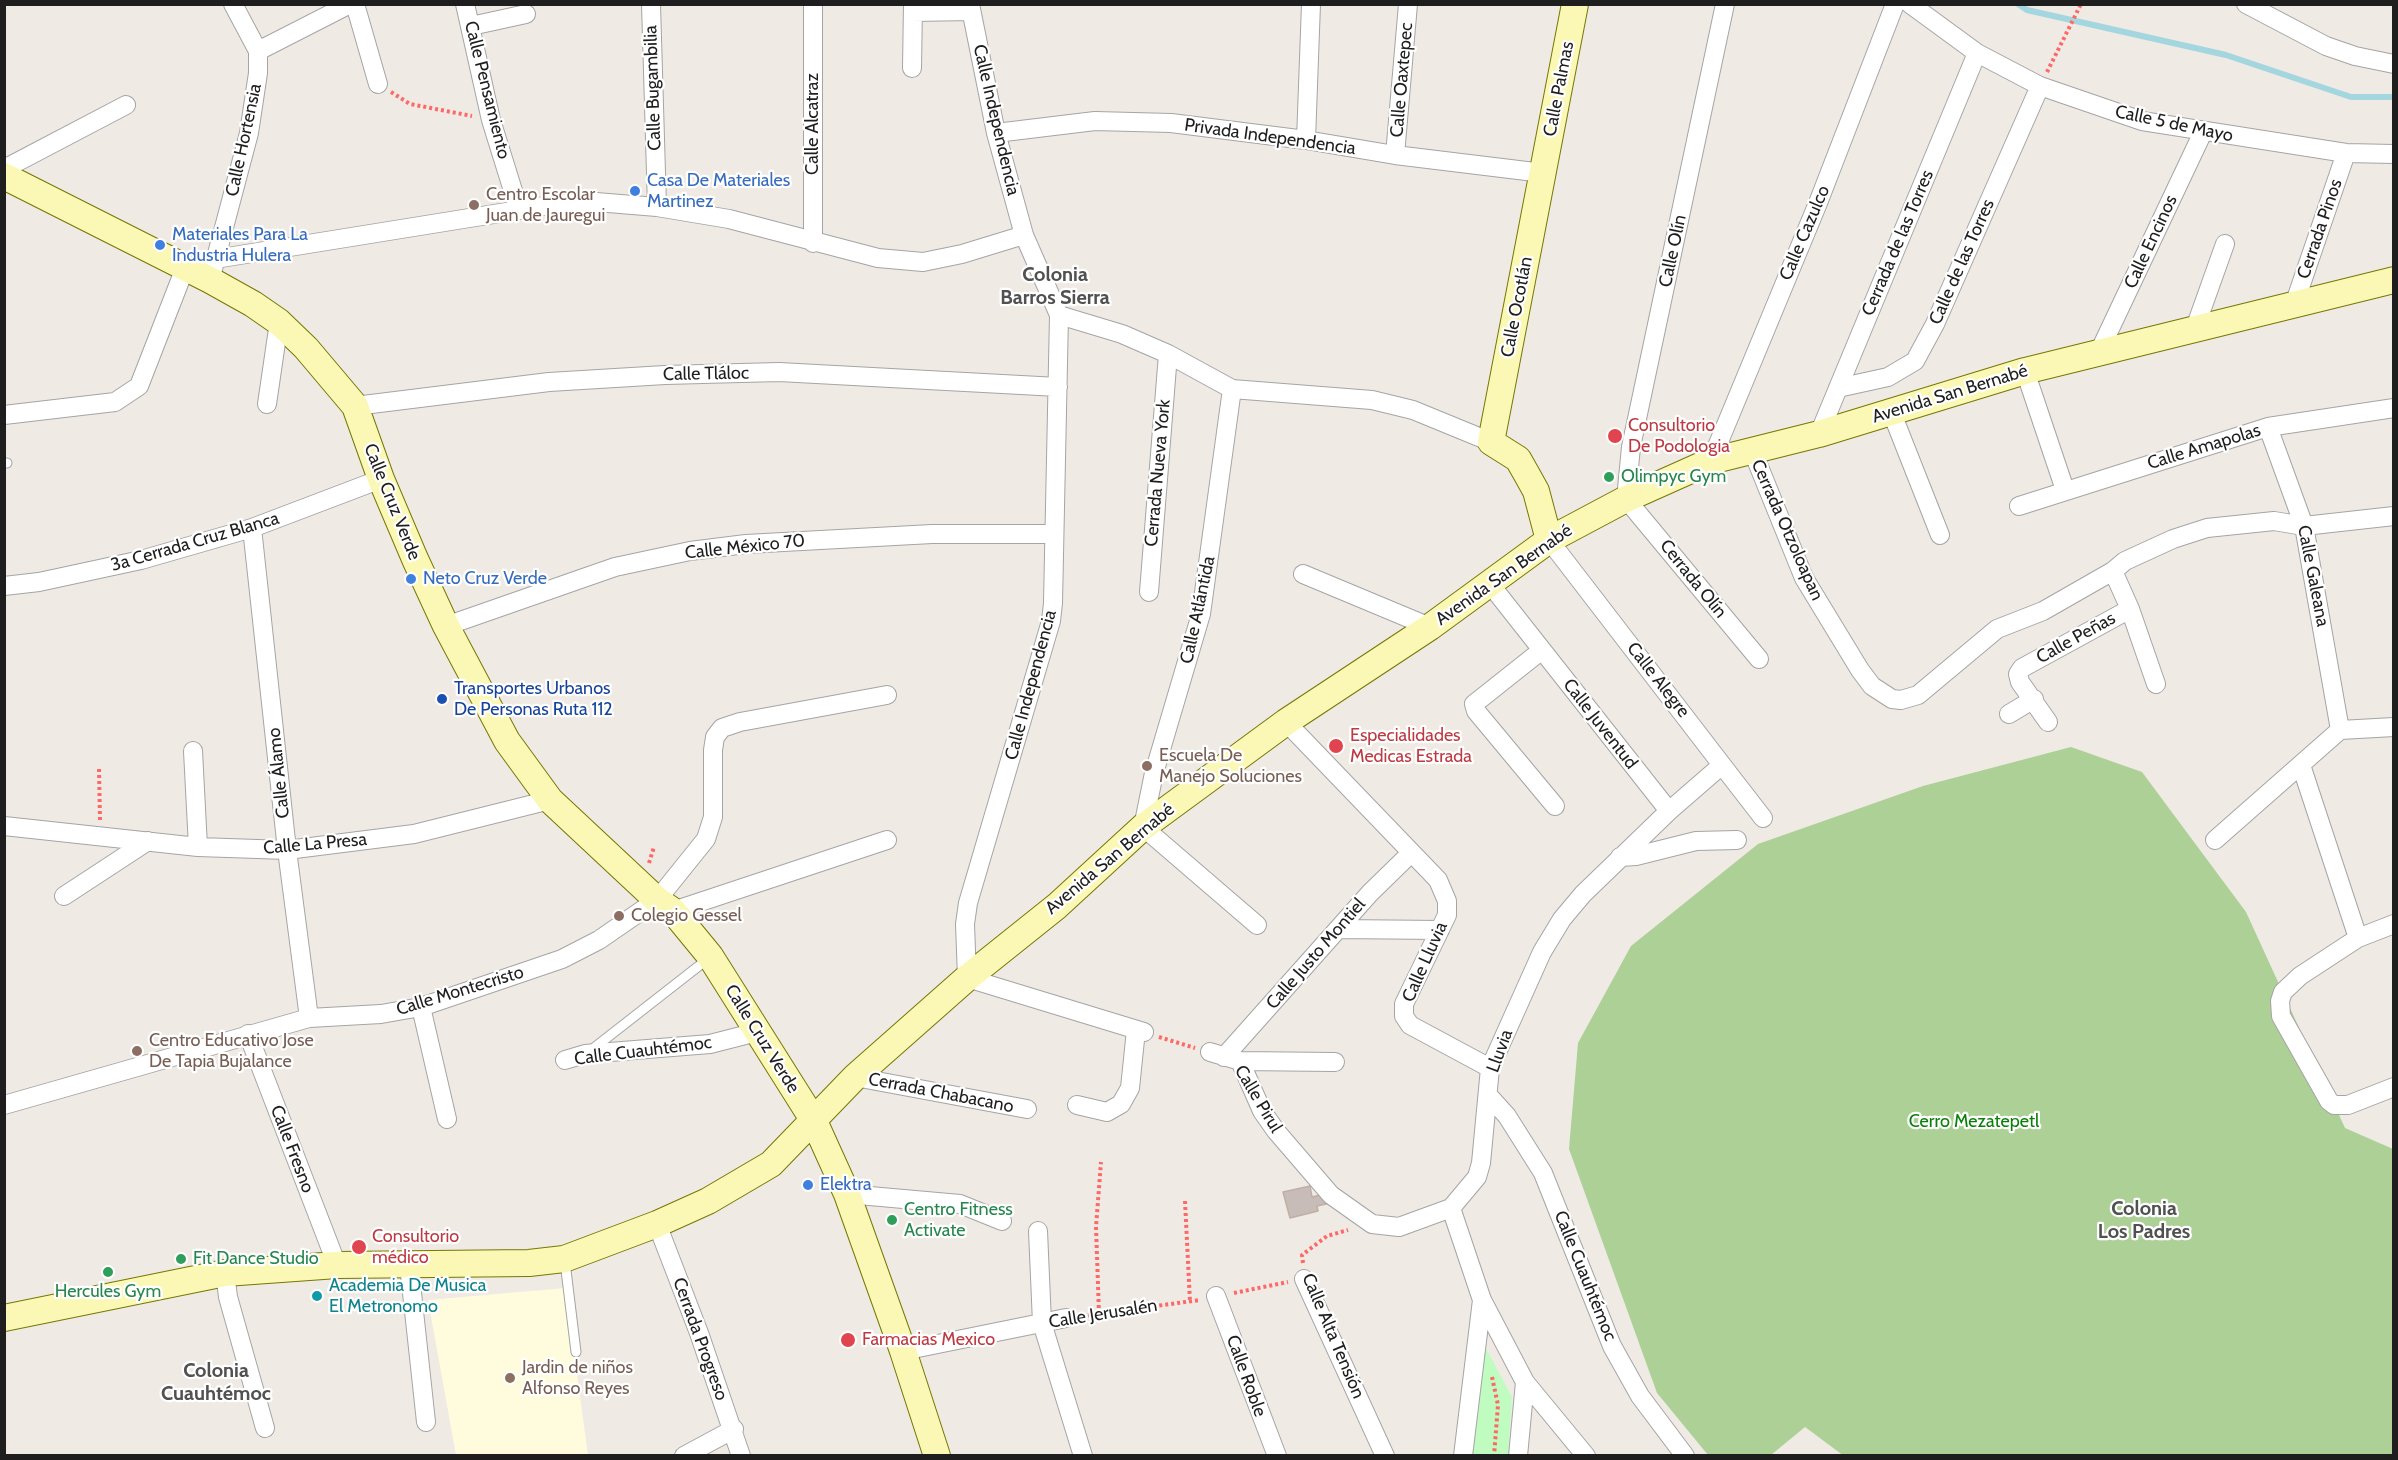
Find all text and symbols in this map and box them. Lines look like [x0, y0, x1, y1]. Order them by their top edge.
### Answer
street label: Calle Pensamiento [459, 19, 515, 161]
street label: Calle Oaxtepec [1386, 22, 1418, 138]
street label: Calle Bugambilia [640, 25, 666, 151]
street label: Calle Palmas [1539, 40, 1579, 138]
street label: Calle Independencia [968, 42, 1024, 198]
street label: Calle Alcatraz [802, 73, 824, 175]
street label: Calle Hortensia [222, 82, 266, 198]
street label: Calle 5 de Mayo [2113, 101, 2235, 147]
street label: Privada Independencia [1183, 114, 1357, 160]
street label: Cerrada de las Torres [1858, 167, 1938, 319]
place label: Casa De Materiales Martinez [647, 170, 790, 213]
street label: Cerrada Pinos [2293, 176, 2347, 282]
street label: Calle Cazulco [1775, 182, 1835, 284]
place label: Centro Escolar Juan de Jauregui [486, 184, 605, 226]
marker: Casa De Materiales Martinez [628, 184, 642, 198]
street label: Calle Encinos [2120, 192, 2182, 292]
street label: Calle de las Torres [1925, 196, 1999, 328]
marker: Centro Escolar Juan de Jauregui [467, 198, 481, 212]
street label: Calle Olín [1655, 213, 1691, 289]
place label: Materiales Para La Industria Hulera [172, 224, 308, 266]
marker: Materiales Para La Industria Hulera [153, 238, 167, 252]
street label: Calle Ocotlán [1497, 255, 1537, 359]
district label: Colonia Barros Sierra [1000, 263, 1110, 310]
street label: Avenida San Bernabé [1870, 360, 2030, 428]
street label: Calle Tláloc [663, 362, 749, 386]
street label: Cerrada Nueva York [1141, 399, 1175, 547]
place label: Consultorio De Podologia [1628, 415, 1730, 458]
street label: Calle Amapolas [2145, 420, 2263, 474]
marker: Consultorio De Podologia [1606, 427, 1624, 445]
street label: Calle Cruz Verde [359, 441, 425, 563]
street label: Cerrada Otzoloapan [1746, 456, 1828, 604]
place label: Olimpyc Gym [1621, 466, 1726, 488]
marker: Olimpyc Gym [1602, 470, 1616, 484]
street label: 3a Cerrada Cruz Blanca [108, 508, 282, 576]
street label: Avenida San Bernabé [1432, 520, 1576, 630]
street label: Calle Galeana [2293, 523, 2333, 629]
street label: Calle México 70 [684, 530, 806, 564]
street label: Cerrada Olín [1655, 535, 1731, 623]
street label: Calle Atlántida [1176, 554, 1220, 666]
place label: Neto Cruz Verde [423, 568, 547, 590]
marker: Neto Cruz Verde [404, 572, 418, 586]
street label: Calle Independencia [1001, 608, 1061, 762]
street label: Calle Peñas [2033, 608, 2119, 668]
street label: Calle Alegre [1622, 638, 1694, 722]
street label: Calle Juventud [1558, 675, 1642, 773]
place label: Transportes Urbanos De Personas Ruta 112 [454, 678, 613, 720]
marker: Transportes Urbanos De Personas Ruta 112 [435, 692, 449, 706]
place label: Especialidades Medicas Estrada [1350, 725, 1472, 768]
street label: Calle Álamo [264, 727, 294, 819]
marker: Especialidades Medicas Estrada [1327, 737, 1345, 755]
place label: Escuela De Manejo Soluciones [1159, 745, 1302, 788]
marker: Escuela De Manejo Soluciones [1140, 759, 1154, 773]
street label: Avenida San Bernabé [1041, 799, 1179, 919]
street label: Calle La Presa [262, 829, 368, 859]
street label: Calle Justo Montiel [1262, 894, 1370, 1014]
place label: Colegio Gessel [631, 905, 742, 927]
marker: Colegio Gessel [612, 909, 626, 923]
street label: Calle Lluvia [1398, 919, 1452, 1005]
street label: Calle Montecristo [394, 961, 526, 1021]
street label: Calle Cruz Verde [720, 981, 804, 1097]
street label: Lluvia [1482, 1027, 1518, 1075]
place label: Centro Educativo Jose De Tapia Bujalance [149, 1030, 314, 1072]
street label: Calle Cuauhtémoc [573, 1032, 713, 1070]
marker: Centro Educativo Jose De Tapia Bujalance [130, 1044, 144, 1058]
street label: Calle Pirul [1229, 1061, 1287, 1137]
street label: Cerrada Chabacano [867, 1068, 1015, 1118]
street label: Calle Fresno [265, 1102, 319, 1196]
park label: Cerro Mezatepetl [1909, 1111, 2039, 1133]
place label: Elektra [820, 1174, 872, 1196]
marker: Elektra [801, 1178, 815, 1192]
district label: Colonia Los Padres [2098, 1197, 2190, 1244]
place label: Centro Fitness Activate [904, 1199, 1013, 1242]
street label: Calle Cuauhtémoc [1549, 1208, 1621, 1344]
marker: Centro Fitness Activate [885, 1213, 899, 1227]
place label: Consultorio médico [372, 1226, 459, 1268]
marker: Consultorio médico [350, 1238, 368, 1256]
place label: Fit Dance Studio [193, 1248, 319, 1270]
marker: Fit Dance Studio [174, 1252, 188, 1266]
marker: Hercules Gym [101, 1265, 115, 1279]
street label: Calle Alta Tensión [1297, 1270, 1369, 1402]
place label: Academia De Musica El Metronomo [329, 1275, 486, 1318]
street label: Cerrada Progreso [668, 1275, 732, 1403]
place label: Hercules Gym [55, 1281, 161, 1303]
marker: Academia De Musica El Metronomo [310, 1289, 324, 1303]
street label: Calle Jerusalén [1047, 1295, 1159, 1333]
place label: Farmacias Mexico [862, 1329, 995, 1351]
marker: Farmacias Mexico [839, 1331, 857, 1349]
street label: Calle Roble [1221, 1332, 1271, 1420]
place label: Jardin de niños Alfonso Reyes [522, 1357, 633, 1400]
district label: Colonia Cuauhtémoc [161, 1359, 271, 1406]
marker: Jardin de niños Alfonso Reyes [503, 1371, 517, 1385]

